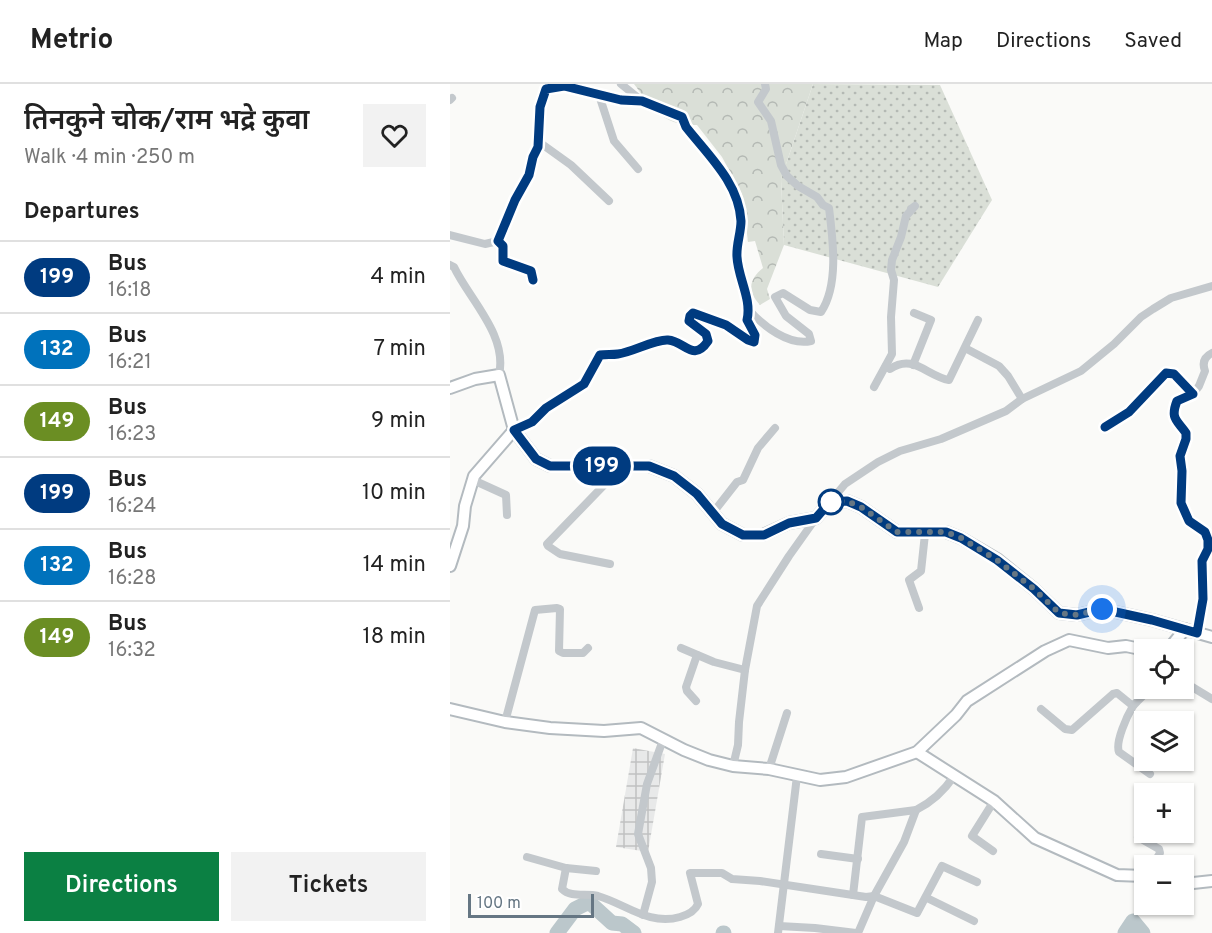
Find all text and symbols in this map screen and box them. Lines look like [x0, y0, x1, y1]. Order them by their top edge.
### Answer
text: Metrio [30, 23, 113, 59]
text: Map [923, 28, 963, 55]
text: Directions [996, 28, 1091, 55]
text: Saved [1124, 28, 1182, 55]
text: तिनकुने चोक/राम भद्रे कुवा [24, 104, 309, 140]
button: heart [363, 104, 426, 167]
text: Walk · 4 min · 250 m [24, 145, 195, 171]
text: Departures [24, 199, 140, 226]
text: Bus [108, 251, 147, 278]
text: 199 [40, 264, 74, 291]
text: 4 min [371, 264, 426, 291]
text: 16:18 [108, 278, 152, 304]
text: Bus [108, 323, 147, 350]
text: 132 [40, 336, 74, 363]
text: 7 min [374, 336, 426, 363]
text: 16:21 [108, 350, 152, 376]
text: Bus [108, 395, 147, 422]
text: 149 [40, 408, 74, 435]
text: 9 min [371, 408, 426, 435]
text: 16:23 [108, 422, 156, 448]
line badge: 199 [568, 446, 636, 485]
text: 199 [585, 453, 619, 480]
text: Bus [108, 467, 147, 494]
text: 199 [40, 480, 74, 507]
text: 10 min [362, 480, 426, 507]
unlabelled marker [818, 489, 844, 515]
text: 16:24 [108, 494, 156, 520]
text: Bus [108, 539, 147, 566]
text: 132 [40, 552, 74, 579]
text: 14 min [363, 552, 426, 579]
text: 16:28 [108, 566, 156, 592]
your location [1087, 594, 1117, 624]
text: Bus [108, 611, 147, 638]
text: 149 [40, 624, 74, 651]
text: 18 min [363, 624, 426, 651]
text: 16:32 [108, 638, 156, 664]
map controls [1134, 639, 1194, 915]
button: locate [1134, 639, 1194, 699]
button: layers [1134, 711, 1194, 771]
button: + [1134, 783, 1194, 843]
button: Directions [24, 852, 219, 921]
button: Tickets [231, 852, 426, 921]
button: − [1134, 855, 1194, 915]
scale bar [468, 891, 594, 918]
text: 100 m [477, 894, 521, 914]

